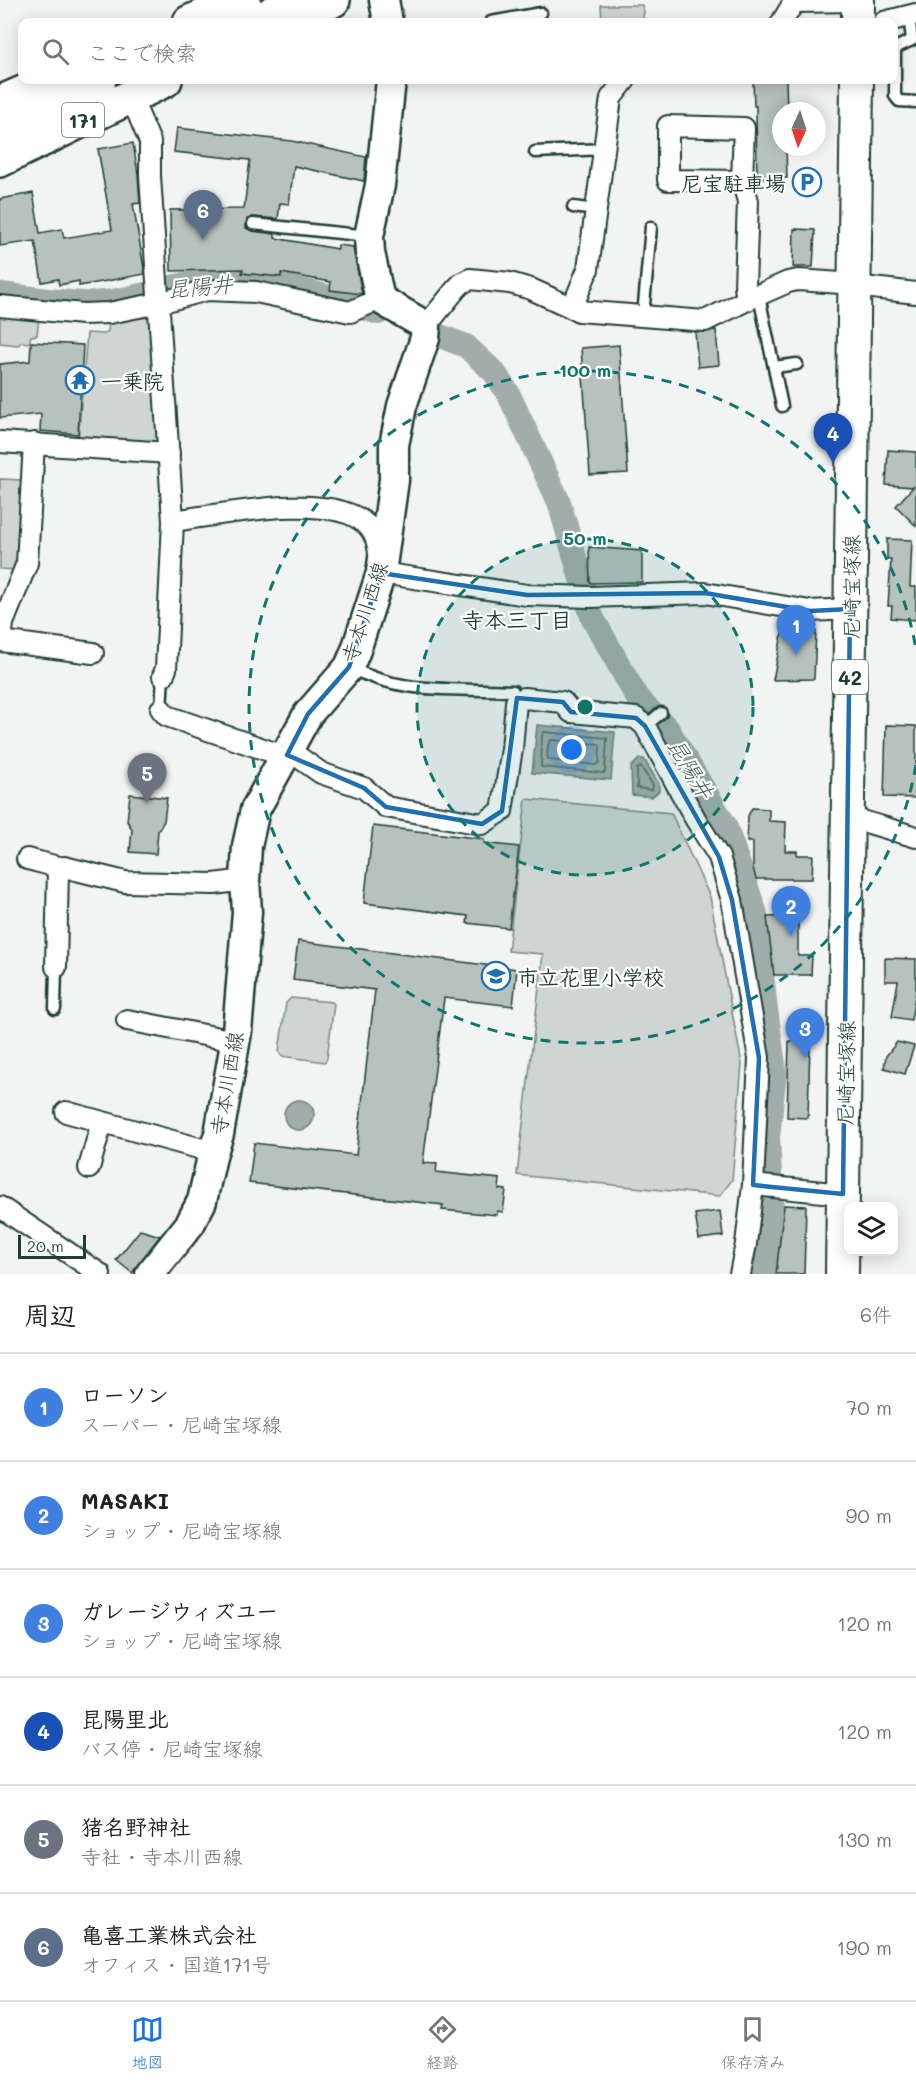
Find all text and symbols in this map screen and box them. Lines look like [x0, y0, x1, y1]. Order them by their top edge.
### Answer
search box [18, 18, 898, 84]
icon: search [39, 35, 72, 68]
text: ここで検索 [87, 38, 197, 67]
north arrow [772, 102, 826, 156]
road number: 171 [62, 103, 104, 137]
parking icon: 尼宝駐車場 [791, 166, 823, 198]
place label: 尼宝駐車場 [681, 169, 786, 196]
pin: 6 [184, 190, 222, 240]
water label: 昆陽井 [166, 269, 235, 303]
text: 100 m [559, 358, 611, 382]
temple icon: 一乗院 [64, 364, 96, 396]
place label: 一乗院 [101, 367, 164, 394]
pin: 4 [814, 414, 852, 463]
text: 50 m [564, 526, 606, 550]
street label: 尼崎宝塚線 [837, 535, 864, 640]
street label: 寺本川西線 [335, 558, 393, 666]
district label: 寺本三丁目 [462, 605, 572, 634]
pin: 1 [776, 606, 816, 655]
road number: 42 [832, 660, 868, 694]
centre of rings [575, 697, 595, 717]
water label: 昆陽井 [662, 732, 721, 805]
your location [557, 735, 586, 764]
pin: 5 [128, 754, 166, 803]
pin: 2 [772, 886, 810, 936]
school or university icon: 市立花里小学校 [480, 960, 512, 992]
place label: 市立花里小学校 [517, 963, 664, 990]
pin: 3 [786, 1008, 824, 1058]
street label: 尼崎宝塚線 [831, 1020, 859, 1126]
street label: 寺本川西線 [204, 1029, 248, 1137]
map controls [844, 1202, 898, 1256]
button: layers [844, 1202, 898, 1256]
scale bar [18, 1232, 86, 1260]
text: 20 m [27, 1235, 64, 1256]
text: 周辺 [24, 1298, 76, 1332]
text: 6件 [860, 1301, 892, 1327]
text: ローソン [81, 1380, 169, 1409]
text: 1 [39, 1394, 48, 1420]
text: 70 m [846, 1394, 892, 1420]
text: スーパー · 尼崎宝塚線 [81, 1411, 282, 1437]
text: MASAKI [81, 1486, 169, 1515]
text: 2 [38, 1502, 49, 1528]
text: 90 m [846, 1502, 892, 1528]
text: ショップ · 尼崎宝塚線 [81, 1517, 282, 1543]
text: ガレージウィズユー [81, 1596, 278, 1625]
text: 3 [38, 1610, 50, 1636]
text: 120 m [837, 1610, 892, 1636]
text: ショップ · 尼崎宝塚線 [81, 1627, 282, 1653]
text: 昆陽里北 [81, 1704, 169, 1733]
text: 4 [37, 1718, 50, 1744]
text: 120 m [837, 1718, 892, 1744]
text: バス停 · 尼崎宝塚線 [81, 1735, 263, 1761]
text: 猪名野神社 [81, 1812, 191, 1841]
text: 5 [38, 1826, 49, 1852]
text: 130 m [837, 1826, 892, 1852]
text: 寺社 · 寺本川西線 [81, 1843, 243, 1869]
text: 亀喜工業株式会社 [81, 1920, 257, 1949]
text: 6 [37, 1934, 50, 1960]
text: 190 m [837, 1934, 892, 1960]
text: オフィス · 国道171号 [81, 1951, 272, 1977]
tab: 地図 [131, 2013, 164, 2073]
tab: 経路 [426, 2013, 459, 2073]
tab: 保存済み [721, 2013, 785, 2073]

